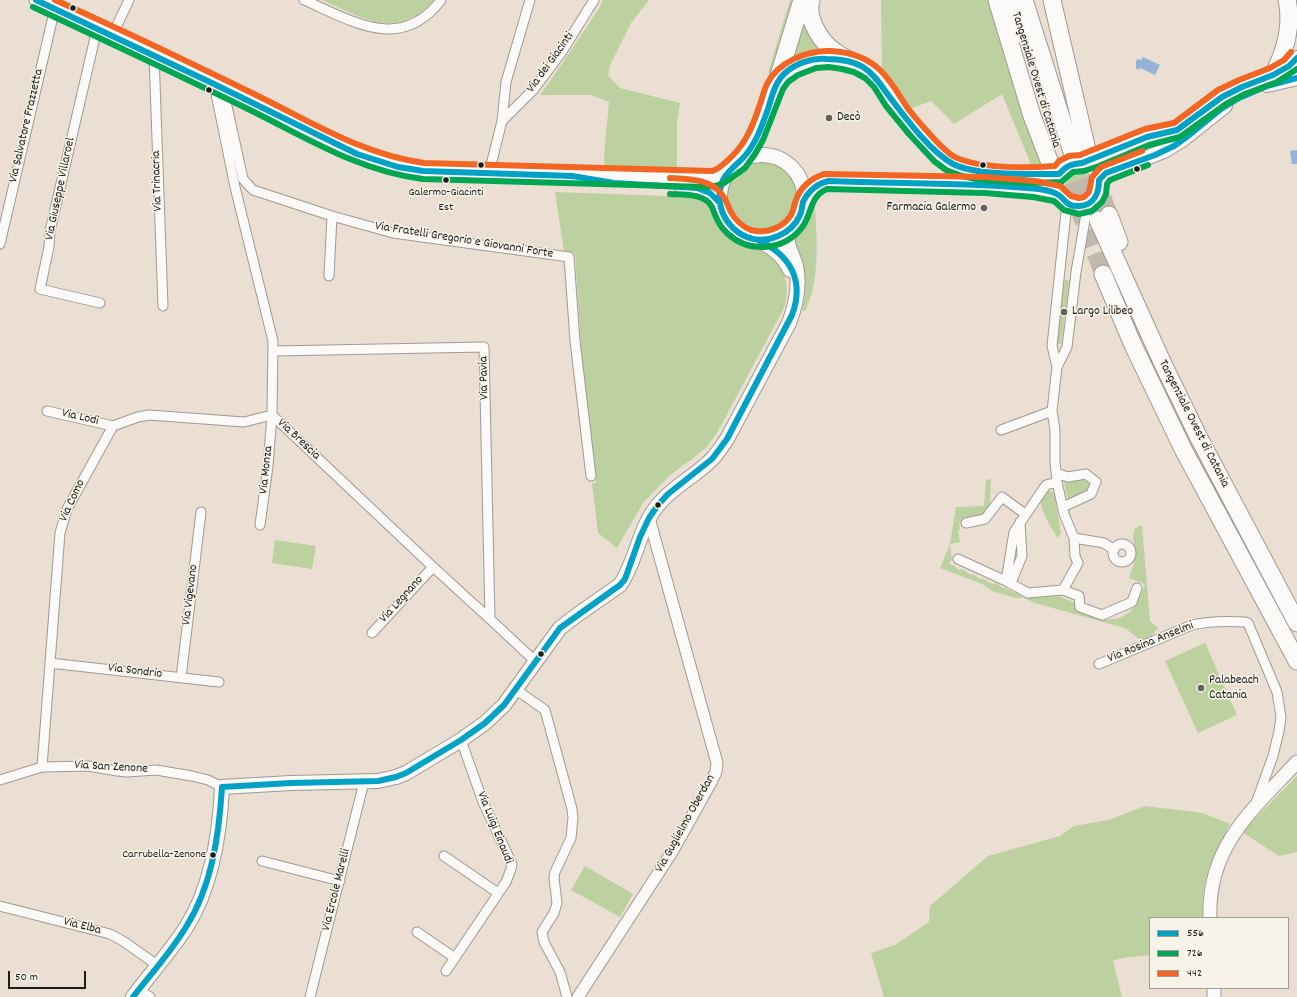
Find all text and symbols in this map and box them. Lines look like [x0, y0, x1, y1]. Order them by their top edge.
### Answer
unlabelled marker [68, 3, 78, 13]
street label: Tangenziale Ovest di Catania [1007, 10, 1063, 150]
street label: Via dei Giacinti [524, 30, 578, 96]
street label: Via Salvatore Frazzetta [6, 68, 48, 184]
unlabelled marker [204, 85, 214, 95]
place label: Decò [837, 110, 860, 126]
marker: Decò [824, 113, 834, 123]
street label: Via Giuseppe Villaroel [43, 136, 79, 242]
street label: Via Trinacria [149, 150, 167, 212]
unlabelled marker [476, 160, 486, 170]
unlabelled marker [978, 160, 988, 170]
unlabelled marker [1132, 164, 1142, 174]
marker: Galermo-Giacinti Est [441, 175, 451, 185]
place label: Galermo-Giacinti Est [408, 186, 484, 214]
place label: Farmacia Galermo [887, 200, 976, 216]
marker: Farmacia Galermo [979, 203, 989, 213]
street label: Via Fratelli Gregorio e Giovanni Forte [374, 219, 554, 263]
place label: Largo Lilibeo [1072, 304, 1133, 320]
marker: Largo Lilibeo [1059, 307, 1069, 317]
street label: Via Pavia [477, 356, 493, 400]
street label: Tangenziale Ovest di Catania [1154, 358, 1232, 490]
street label: Via Lodi [60, 406, 100, 430]
street label: Via Brescia [273, 416, 323, 464]
street label: Via Monza [257, 445, 277, 495]
street label: Via Como [57, 477, 89, 525]
unlabelled marker [653, 500, 663, 510]
street label: Via Vigevano [180, 564, 202, 626]
street label: Via Legnano [377, 573, 427, 627]
street label: Via Rosina Anselmi [1106, 619, 1196, 667]
unlabelled marker [536, 649, 546, 659]
street label: Via Sondrio [107, 661, 163, 683]
place label: Palabeach Catania [1209, 673, 1259, 704]
marker: Palabeach Catania [1196, 683, 1206, 693]
street label: Via San Zenone [74, 758, 148, 778]
street label: Via Guglielmo Oberdan [653, 772, 719, 876]
street label: Via Luigi Einaudi [472, 790, 516, 866]
street label: Via Ercole Marelli [319, 847, 355, 933]
place label: Carrubella-Zenone [122, 848, 206, 862]
marker: Carrubella-Zenone [208, 850, 218, 860]
street label: Via Elba [61, 915, 103, 939]
legend [1149, 917, 1289, 989]
text: 556 [1187, 925, 1204, 942]
text: 726 [1187, 945, 1203, 962]
scale bar [10, 963, 88, 989]
text: 442 [1187, 965, 1202, 982]
text: 50 m [15, 969, 38, 986]

